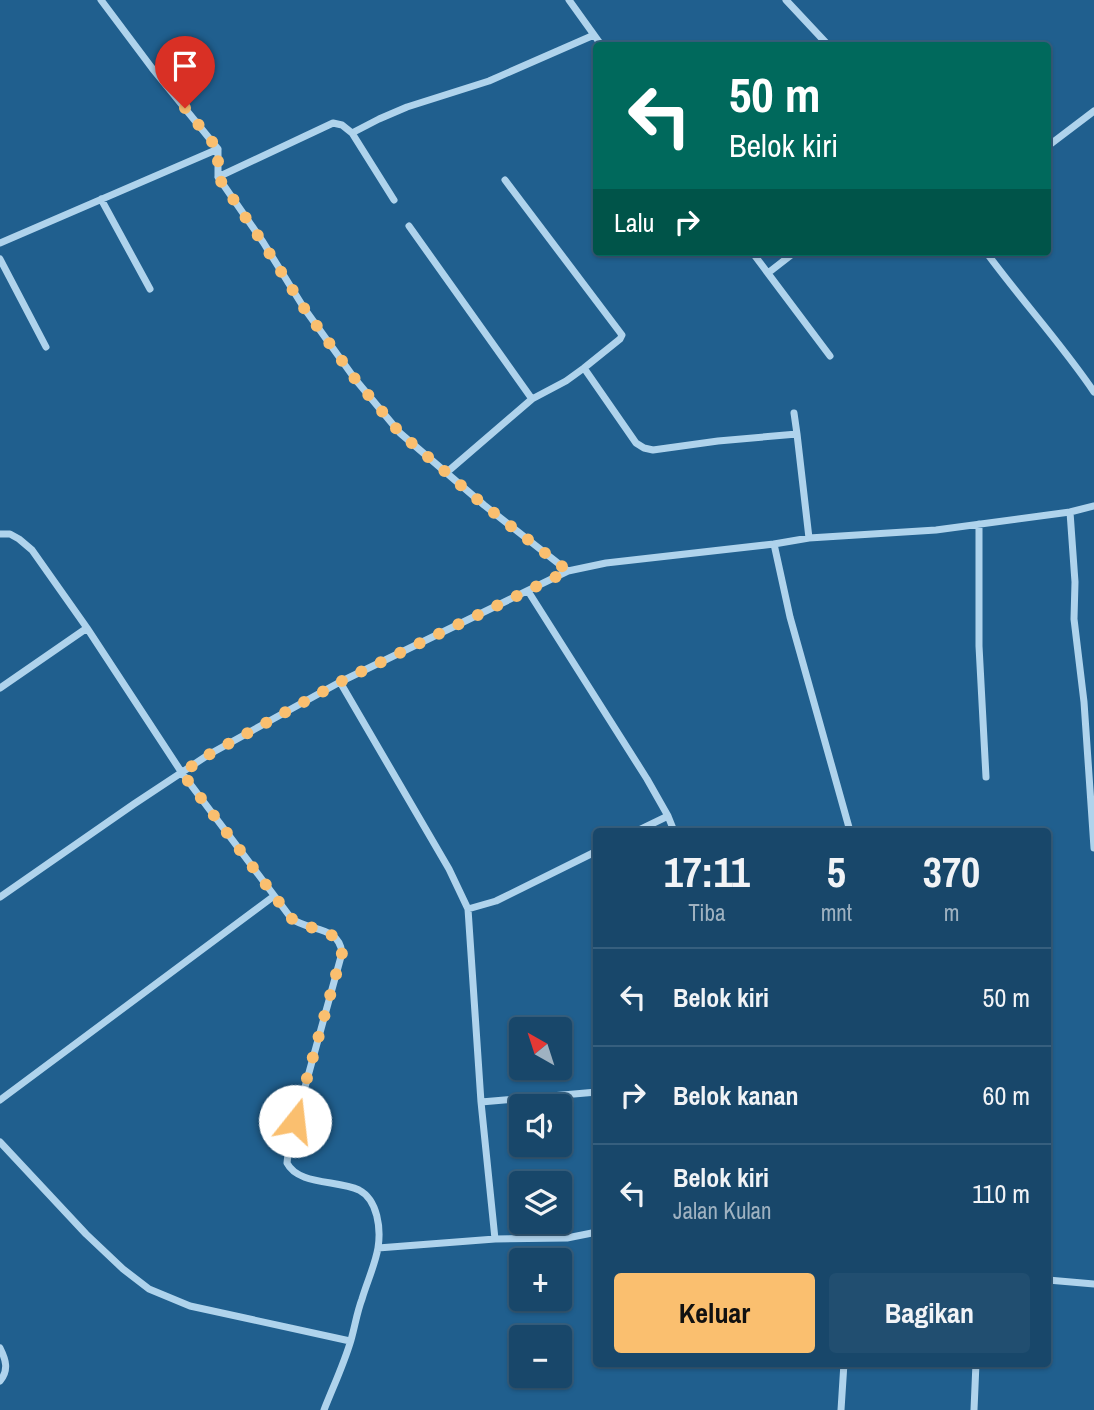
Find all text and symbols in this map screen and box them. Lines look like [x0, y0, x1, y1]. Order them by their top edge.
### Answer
pin [155, 36, 215, 108]
icon: arrive [166, 47, 204, 85]
text: 50 m [729, 61, 821, 127]
icon: left [614, 70, 705, 161]
text: Belok kiri [729, 124, 838, 167]
icon: right [668, 203, 706, 241]
text: Lalu [614, 205, 654, 240]
text: 17:11 [664, 844, 750, 900]
text: 5 [827, 844, 846, 900]
text: 370 [923, 844, 980, 900]
text: Tiba [688, 897, 725, 928]
text: mnt [821, 897, 852, 928]
text: m [944, 897, 959, 928]
icon: left [614, 978, 652, 1016]
text: Belok kiri [673, 980, 769, 1015]
text: 50 m [983, 980, 1030, 1015]
north arrow [509, 1017, 572, 1080]
map controls [509, 1017, 572, 1388]
icon: right [614, 1076, 652, 1114]
text: Belok kanan [673, 1078, 799, 1113]
text: 60 m [983, 1078, 1030, 1113]
position arrow [258, 1084, 332, 1158]
button: sound [509, 1094, 572, 1157]
text: Belok kiri [673, 1160, 769, 1195]
button: layers [509, 1171, 572, 1234]
icon: left [614, 1174, 652, 1212]
text: 110 m [972, 1176, 1030, 1211]
text: Jalan Kulan [673, 1195, 772, 1226]
button: + [509, 1248, 572, 1311]
button: Keluar [614, 1273, 815, 1353]
button: Bagikan [829, 1273, 1030, 1353]
button: − [509, 1325, 572, 1388]

